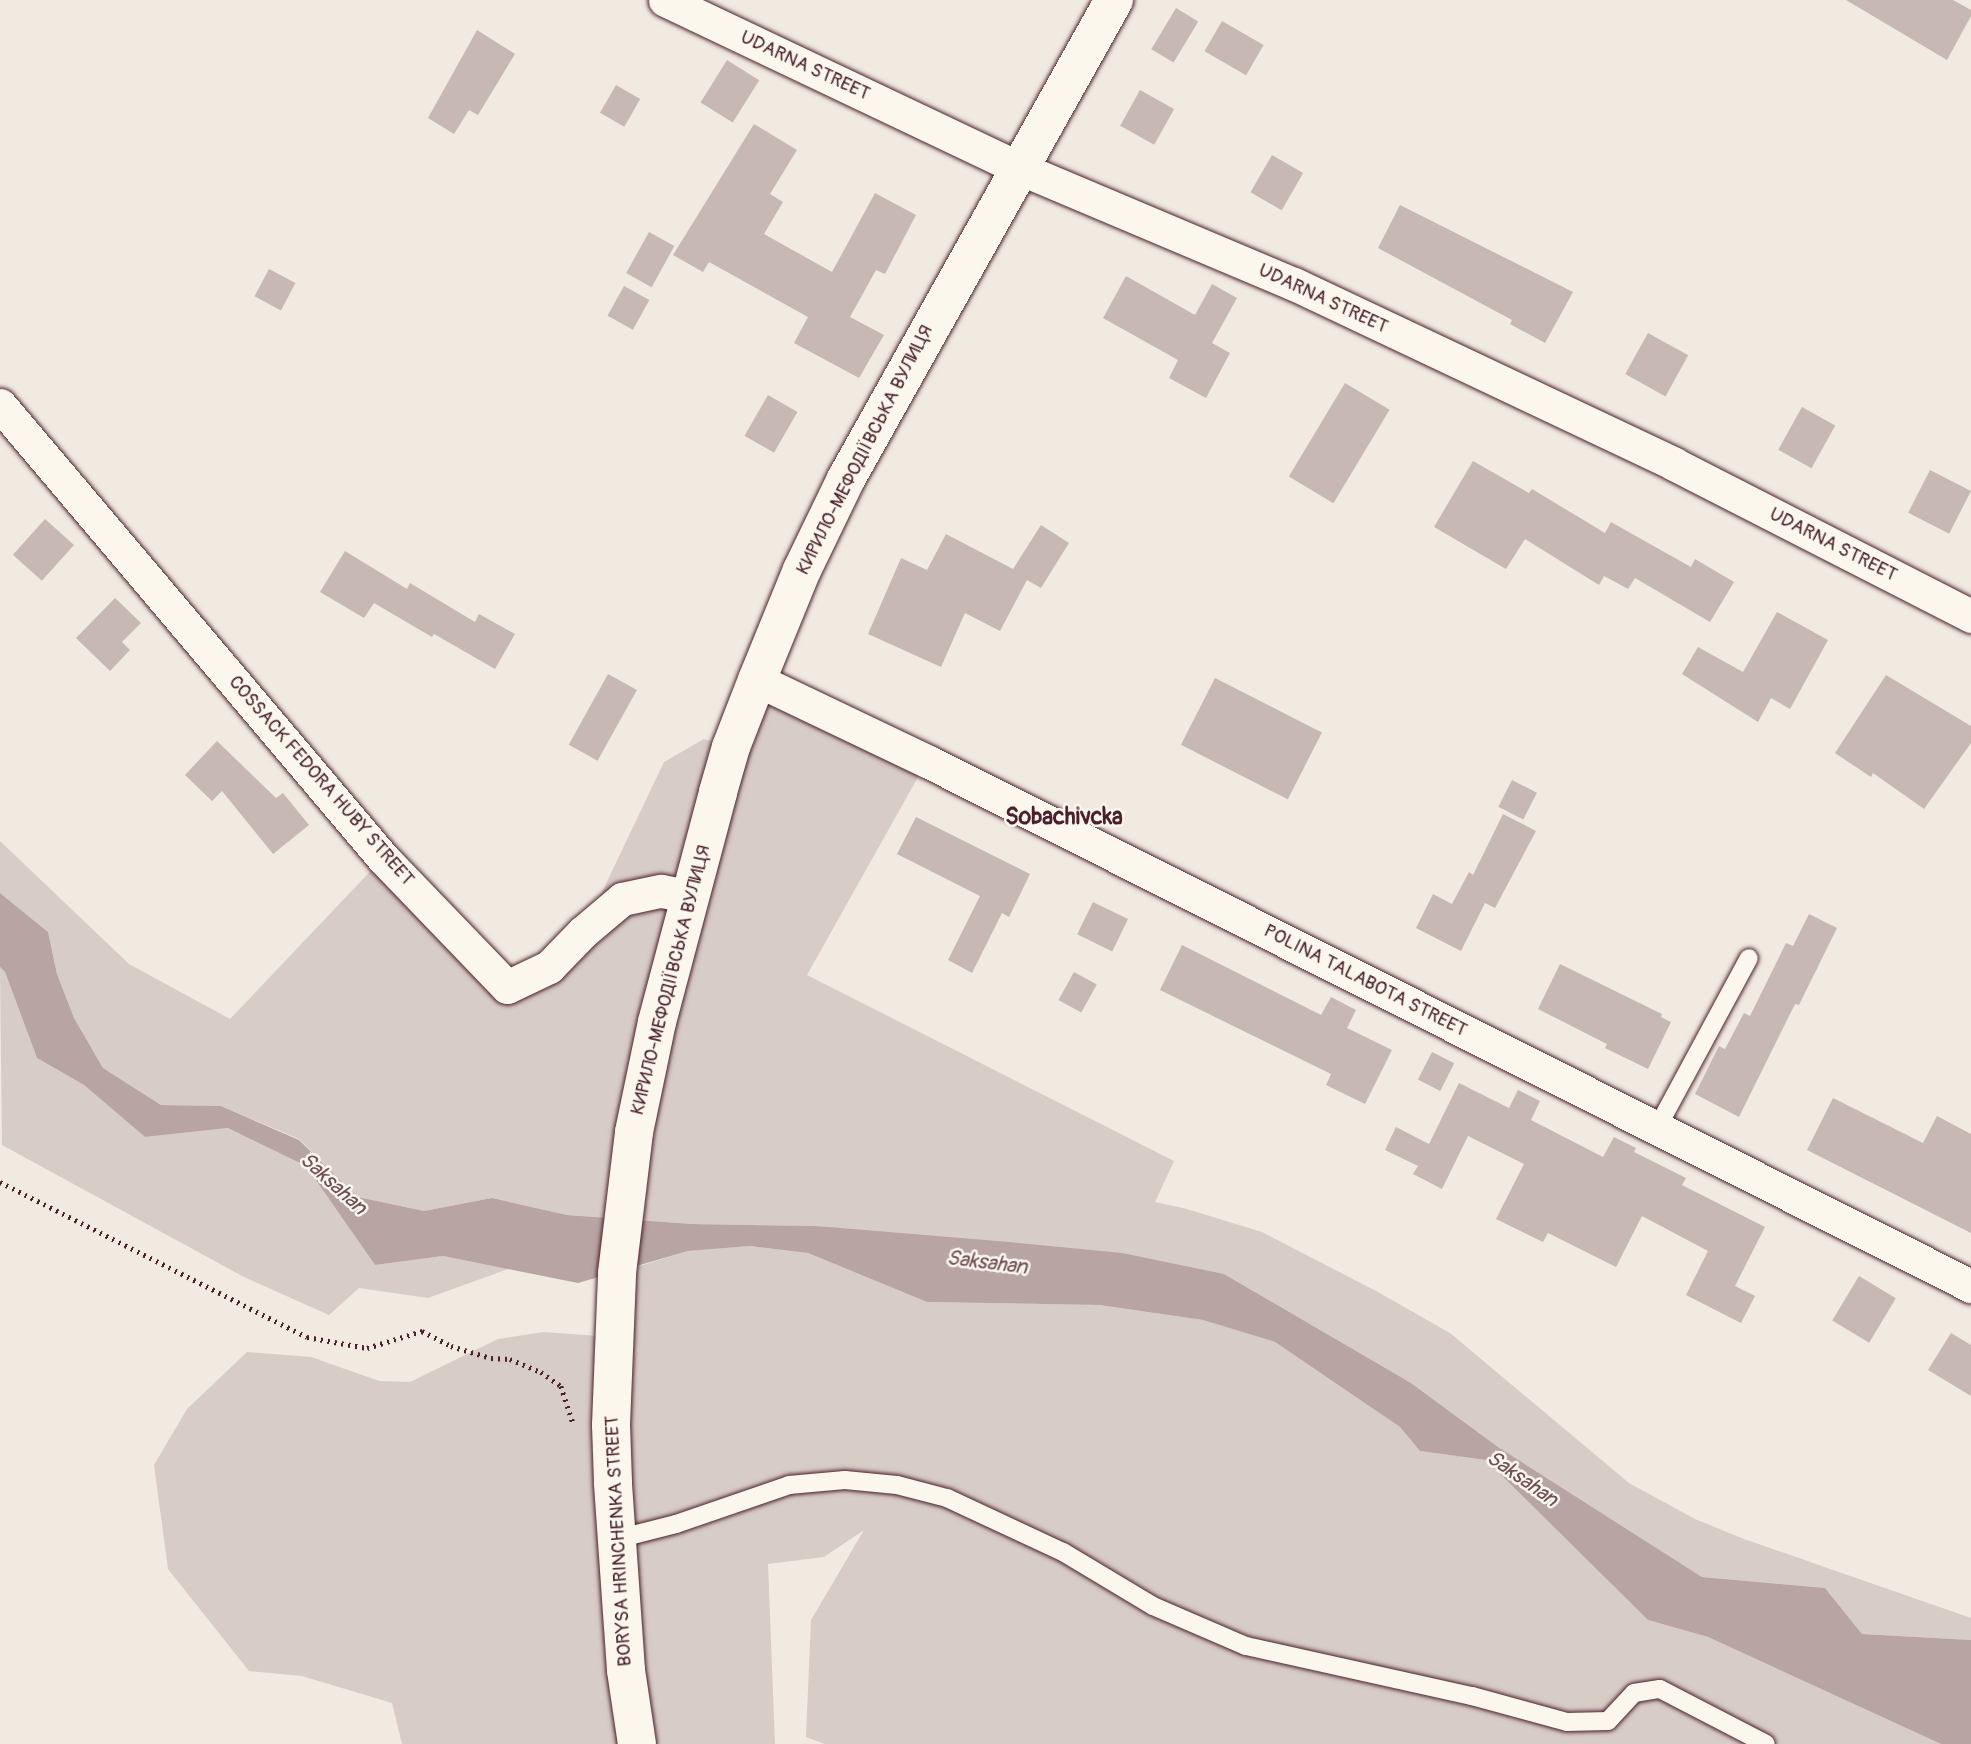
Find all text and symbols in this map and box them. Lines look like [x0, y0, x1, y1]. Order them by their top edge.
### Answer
street label: UDARNA STREET [737, 26, 873, 106]
street label: UDARNA STREET [1255, 259, 1391, 339]
street label: КИРИЛО-МЕФОДІЇВСЬКА ВУЛИЦЯ [792, 321, 938, 579]
street label: UDARNA STREET [1765, 503, 1901, 587]
street label: COSSACK FEDORA HUBY STREET [223, 671, 419, 891]
district label: Sobachivcka [1005, 803, 1123, 831]
street label: КИРИЛО-МЕФОДІЇВСЬКА ВУЛИЦЯ [626, 843, 716, 1117]
street label: POLINA TALABOTA STREET [1260, 920, 1470, 1042]
water label: Saksahan [295, 1148, 371, 1220]
water label: Saksahan [945, 1246, 1029, 1280]
street label: BORYSA HRINCHENKA STREET [601, 1415, 637, 1667]
water label: Saksahan [1482, 1446, 1562, 1512]

